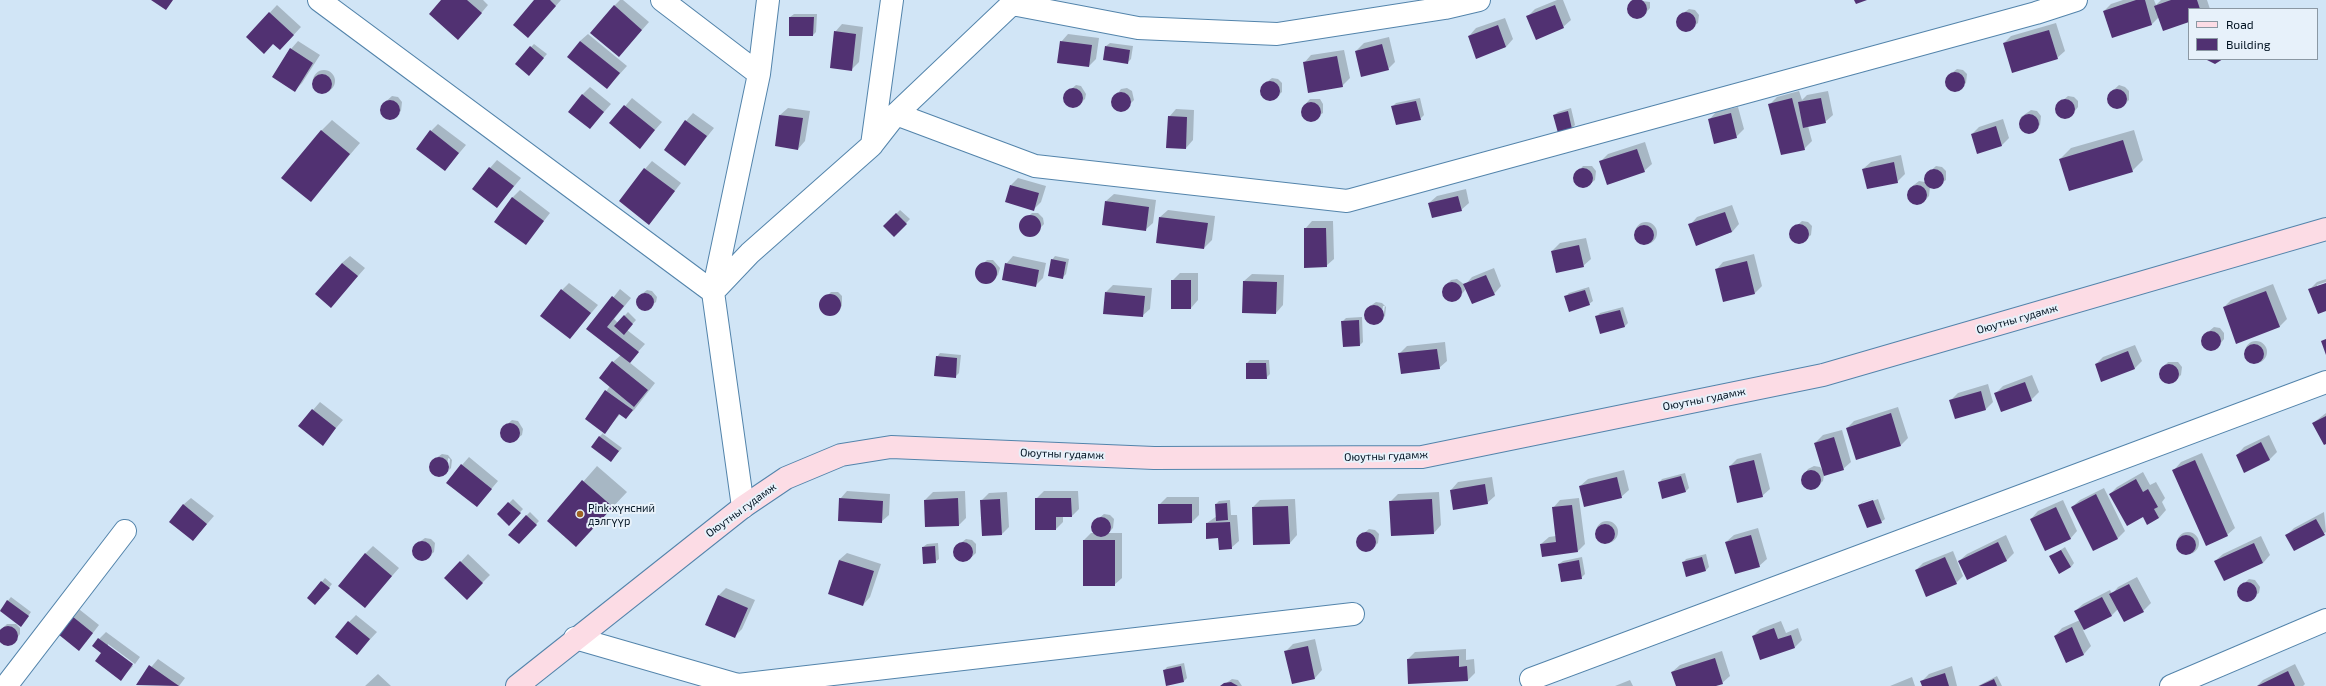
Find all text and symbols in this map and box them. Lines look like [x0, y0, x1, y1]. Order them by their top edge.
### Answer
legend [2188, 8, 2318, 60]
text: Road [2226, 17, 2254, 31]
text: Building [2226, 37, 2270, 51]
street label: Оюутны гудамж [1975, 301, 2059, 337]
street label: Оюутны гудамж [1662, 385, 1746, 413]
street label: Оюутны гудамж [1020, 446, 1104, 462]
street label: Оюутны гудамж [1344, 448, 1428, 464]
street label: Оюутны гудамж [703, 480, 779, 540]
place label: Pink хүнсний дэлгүүр [588, 501, 655, 527]
marker: Pink хүнсний дэлгүүр [575, 509, 585, 519]

